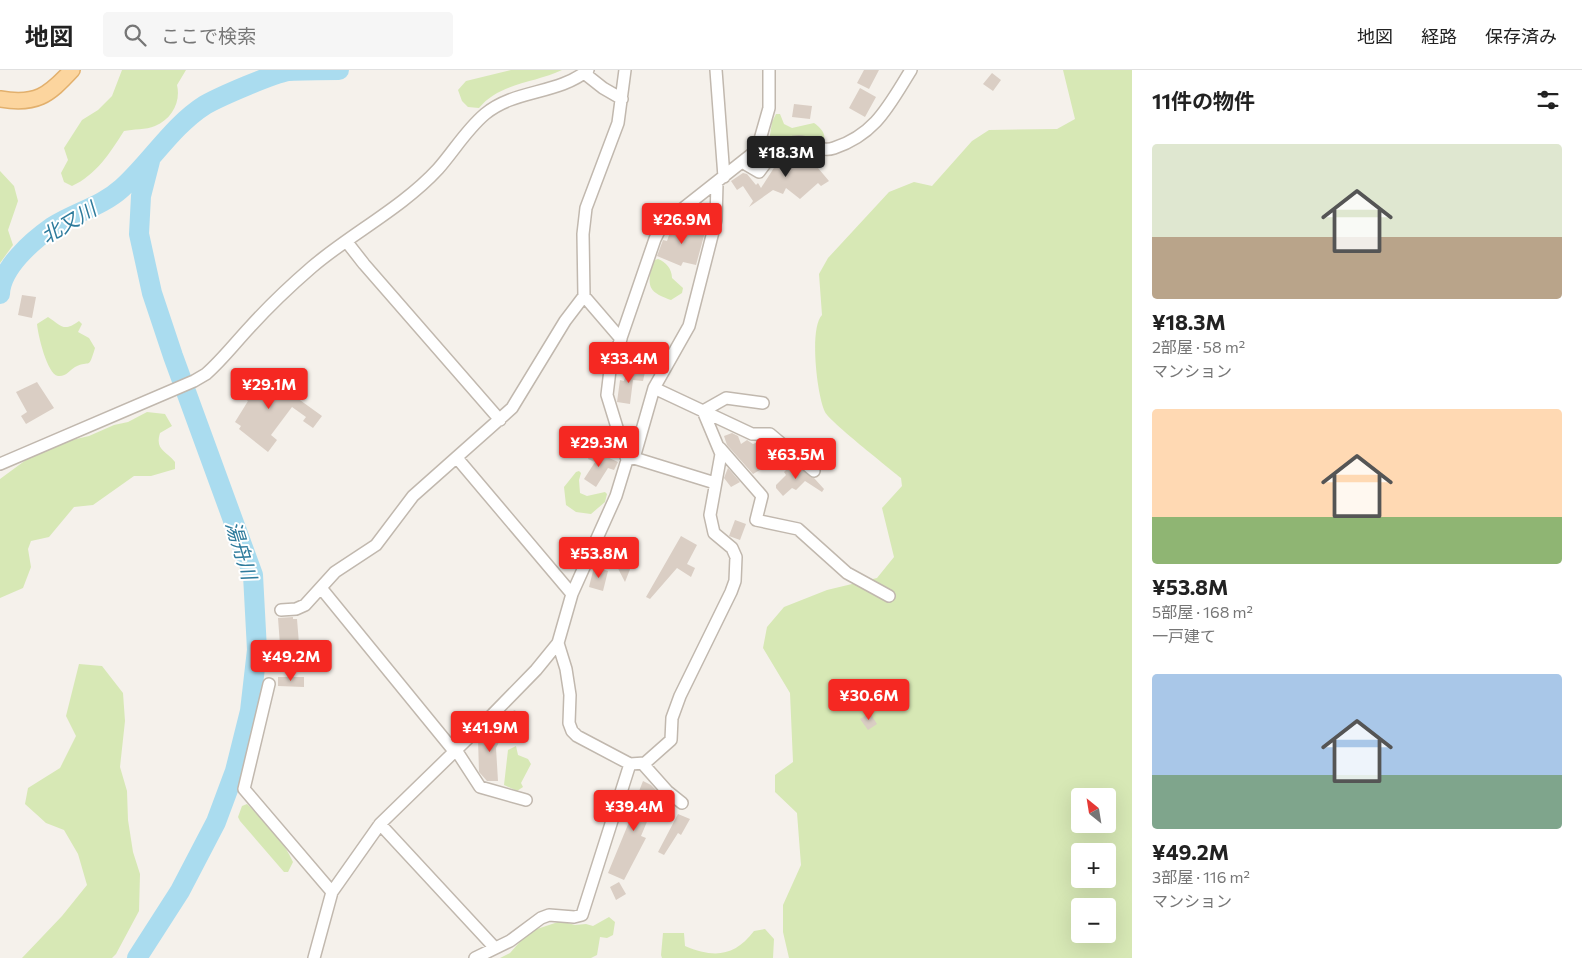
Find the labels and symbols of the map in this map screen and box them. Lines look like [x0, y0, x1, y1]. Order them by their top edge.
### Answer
pin: ¥18.3M [745, 136, 827, 178]
water label: 北又川 [36, 195, 102, 248]
pin: ¥26.9M [641, 202, 723, 245]
pin: ¥33.4M [588, 342, 670, 384]
pin: ¥29.1M [228, 368, 310, 410]
pin: ¥29.3M [558, 426, 640, 468]
pin: ¥63.5M [755, 438, 837, 480]
water label: 湯舟川 [222, 518, 263, 584]
pin: ¥53.8M [558, 536, 640, 579]
pin: ¥49.2M [250, 640, 332, 682]
pin: ¥30.6M [828, 678, 910, 721]
pin: ¥41.9M [449, 710, 531, 753]
north arrow [1071, 788, 1116, 832]
pin: ¥39.4M [593, 790, 675, 832]

